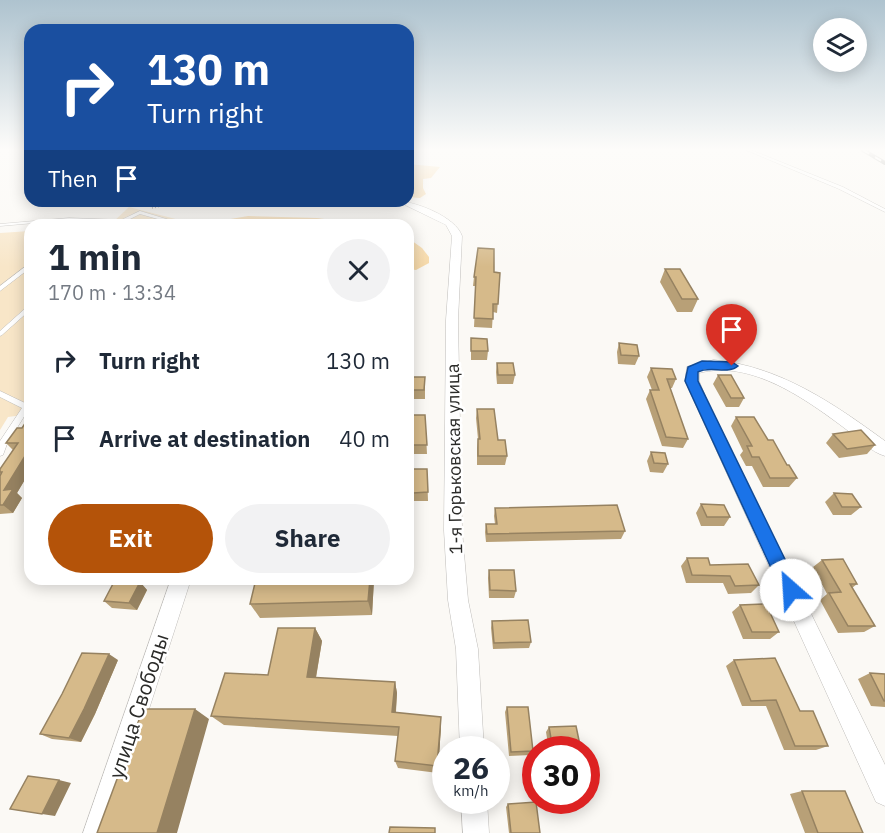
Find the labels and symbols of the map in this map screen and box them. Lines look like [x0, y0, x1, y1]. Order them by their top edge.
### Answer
pin [706, 304, 757, 366]
street label: 1-я Горьковская улица [441, 363, 467, 555]
position arrow [759, 558, 823, 622]
street label: улица Свободы [101, 630, 175, 782]
speed limit sign: 30 [522, 736, 600, 814]

